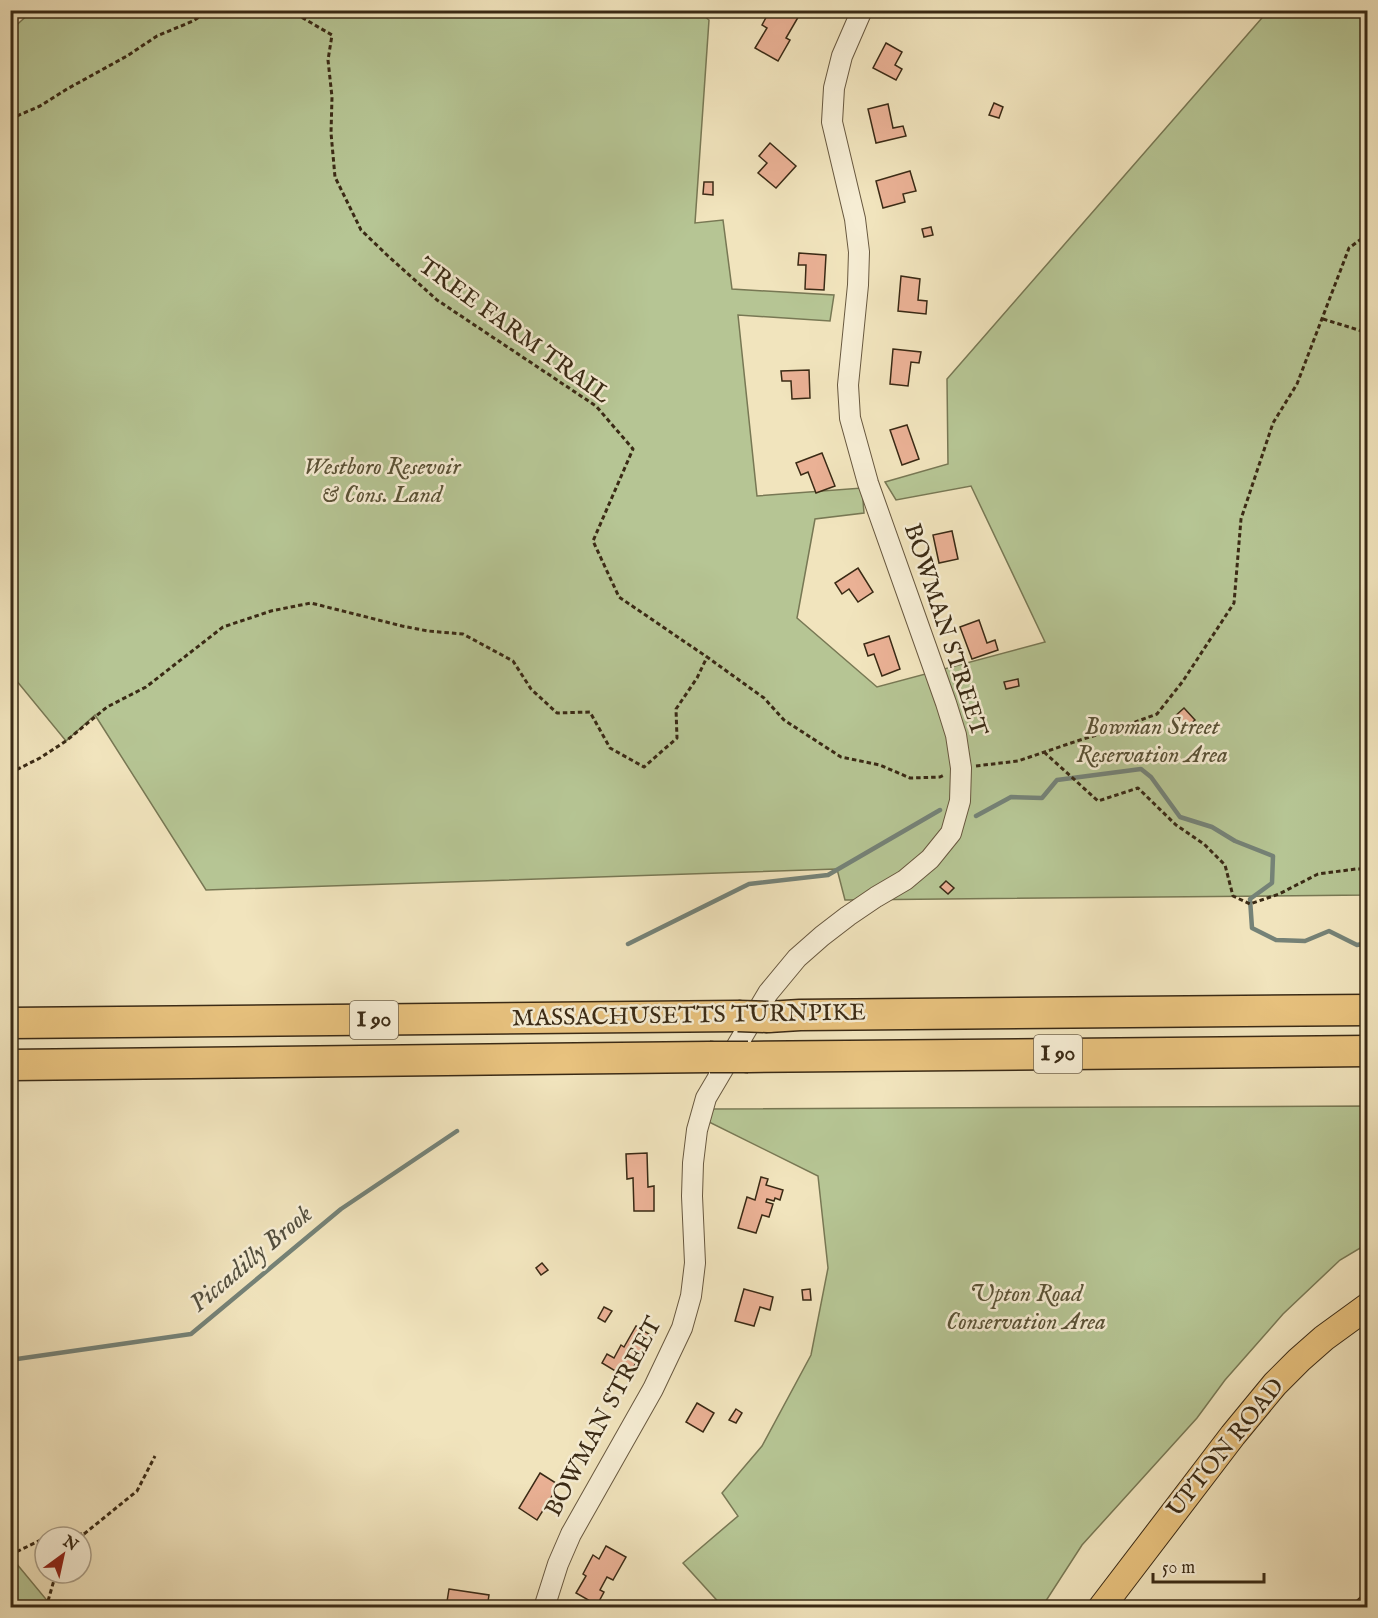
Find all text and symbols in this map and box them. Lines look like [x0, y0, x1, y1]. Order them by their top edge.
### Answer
street label: TREE FARM TRAIL [412, 251, 617, 412]
park label: Westboro Resevoir & Cons. Land [304, 452, 462, 511]
street label: BOWMAN STREET [896, 520, 994, 741]
park label: Bowman Street Reservation Area [1076, 712, 1228, 771]
street label: MASSACHUSETTS TURNPIKE [512, 997, 866, 1035]
road number: I 90 [350, 1001, 398, 1039]
road number: I 90 [1034, 1035, 1082, 1073]
water label: Piccadilly Brook [183, 1198, 320, 1320]
park label: Upton Road Conservation Area [946, 1279, 1106, 1338]
street label: BOWMAN STREET [538, 1311, 670, 1522]
street label: UPTON ROAD [1160, 1372, 1292, 1524]
north arrow [33, 1525, 93, 1585]
text: N [58, 1531, 81, 1556]
scale bar [1153, 1546, 1264, 1584]
text: 50 m [1162, 1557, 1195, 1580]

